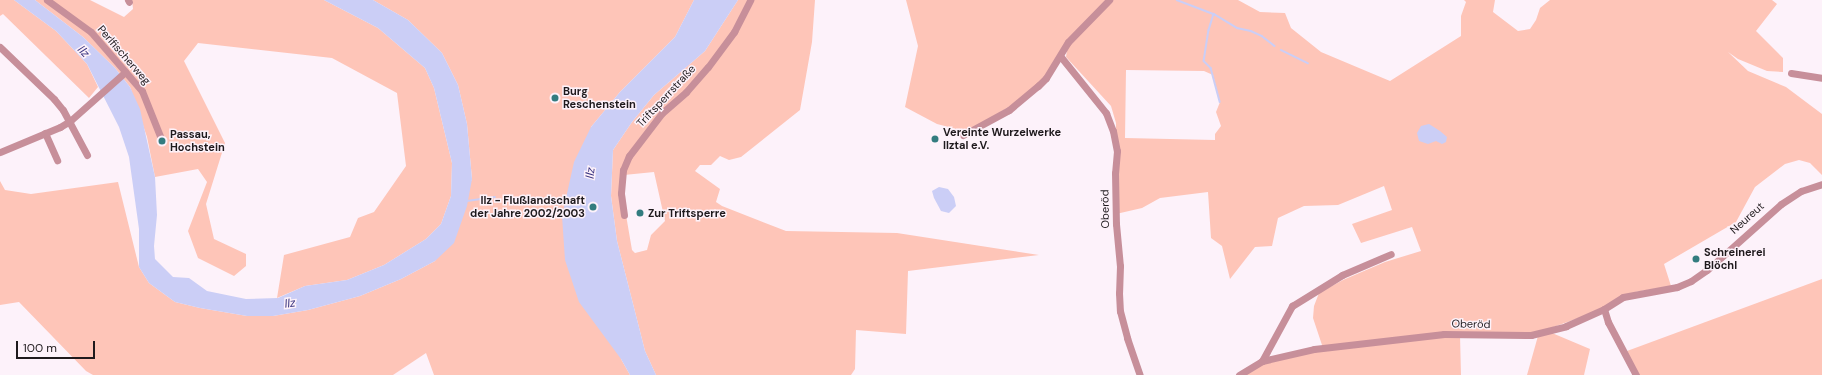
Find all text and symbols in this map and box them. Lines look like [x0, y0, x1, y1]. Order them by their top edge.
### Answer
street label: Perlfischerweg [95, 23, 153, 87]
water label: Ilz [74, 43, 92, 61]
street label: Triftsperrstraße [634, 62, 698, 130]
place label: Burg Reschenstein [563, 85, 636, 111]
marker: Burg Reschenstein [550, 93, 560, 103]
place label: Vereinte Wurzelwerke Ilztal e.V. [943, 126, 1061, 152]
place label: Passau, Hochstein [170, 128, 225, 154]
marker: Vereinte Wurzelwerke Ilztal e.V. [930, 134, 940, 144]
marker: Passau, Hochstein [157, 136, 167, 146]
water label: Ilz [583, 167, 599, 179]
street label: Oberöd [1098, 189, 1112, 229]
place label: Ilz - Flußlandschaft der Jahre 2002/2003 [470, 194, 585, 220]
street label: Neureut [1727, 199, 1767, 237]
marker: Ilz - Flußlandschaft der Jahre 2002/2003 [588, 202, 598, 212]
place label: Zur Triftsperre [648, 206, 726, 220]
marker: Zur Triftsperre [635, 208, 645, 218]
place label: Schreinerei Blöchl [1704, 246, 1766, 272]
marker: Schreinerei Blöchl [1691, 254, 1701, 264]
water label: Ilz [284, 296, 296, 312]
street label: Oberöd [1451, 317, 1491, 331]
scale bar [18, 333, 97, 359]
text: 100 m [23, 340, 57, 356]

